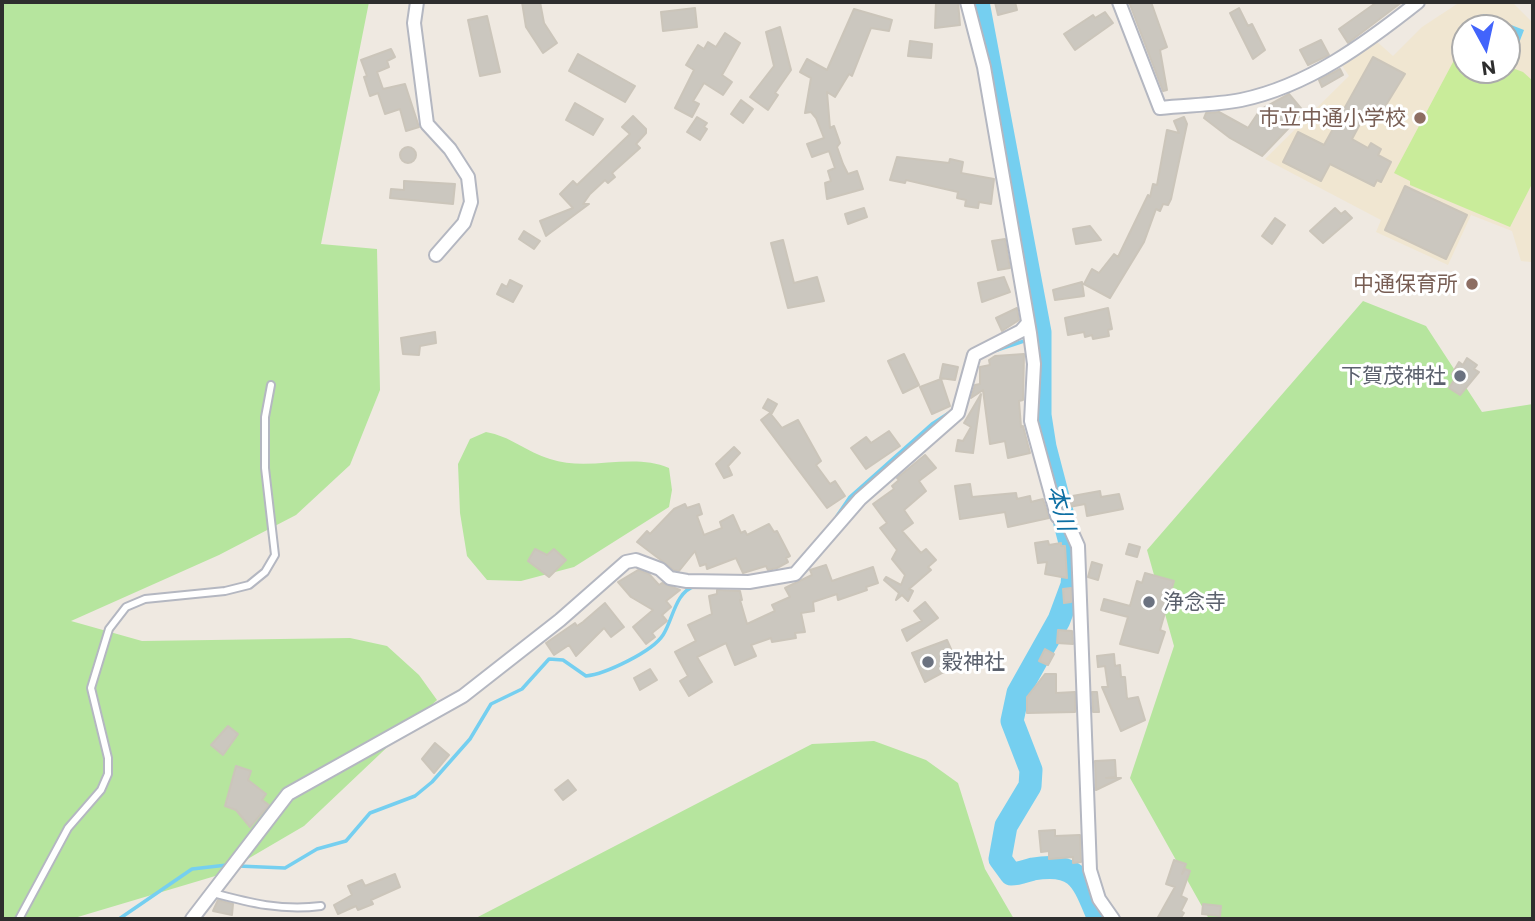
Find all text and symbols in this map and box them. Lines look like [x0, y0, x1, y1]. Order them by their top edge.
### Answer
north arrow [1451, 14, 1521, 84]
text: N [1480, 56, 1497, 81]
place label: 市立中通小学校 [1259, 105, 1406, 131]
marker: 市立中通小学校 [1412, 110, 1428, 126]
place label: 中通保育所 [1353, 271, 1458, 297]
marker: 中通保育所 [1464, 276, 1480, 292]
place label: 下賀茂神社 [1341, 363, 1446, 389]
marker: 下賀茂神社 [1452, 368, 1468, 384]
water label: 本川 [1042, 482, 1080, 534]
place label: 浄念寺 [1163, 589, 1226, 615]
marker: 浄念寺 [1141, 594, 1157, 610]
place label: 穀神社 [942, 649, 1005, 675]
marker: 穀神社 [920, 654, 936, 670]

